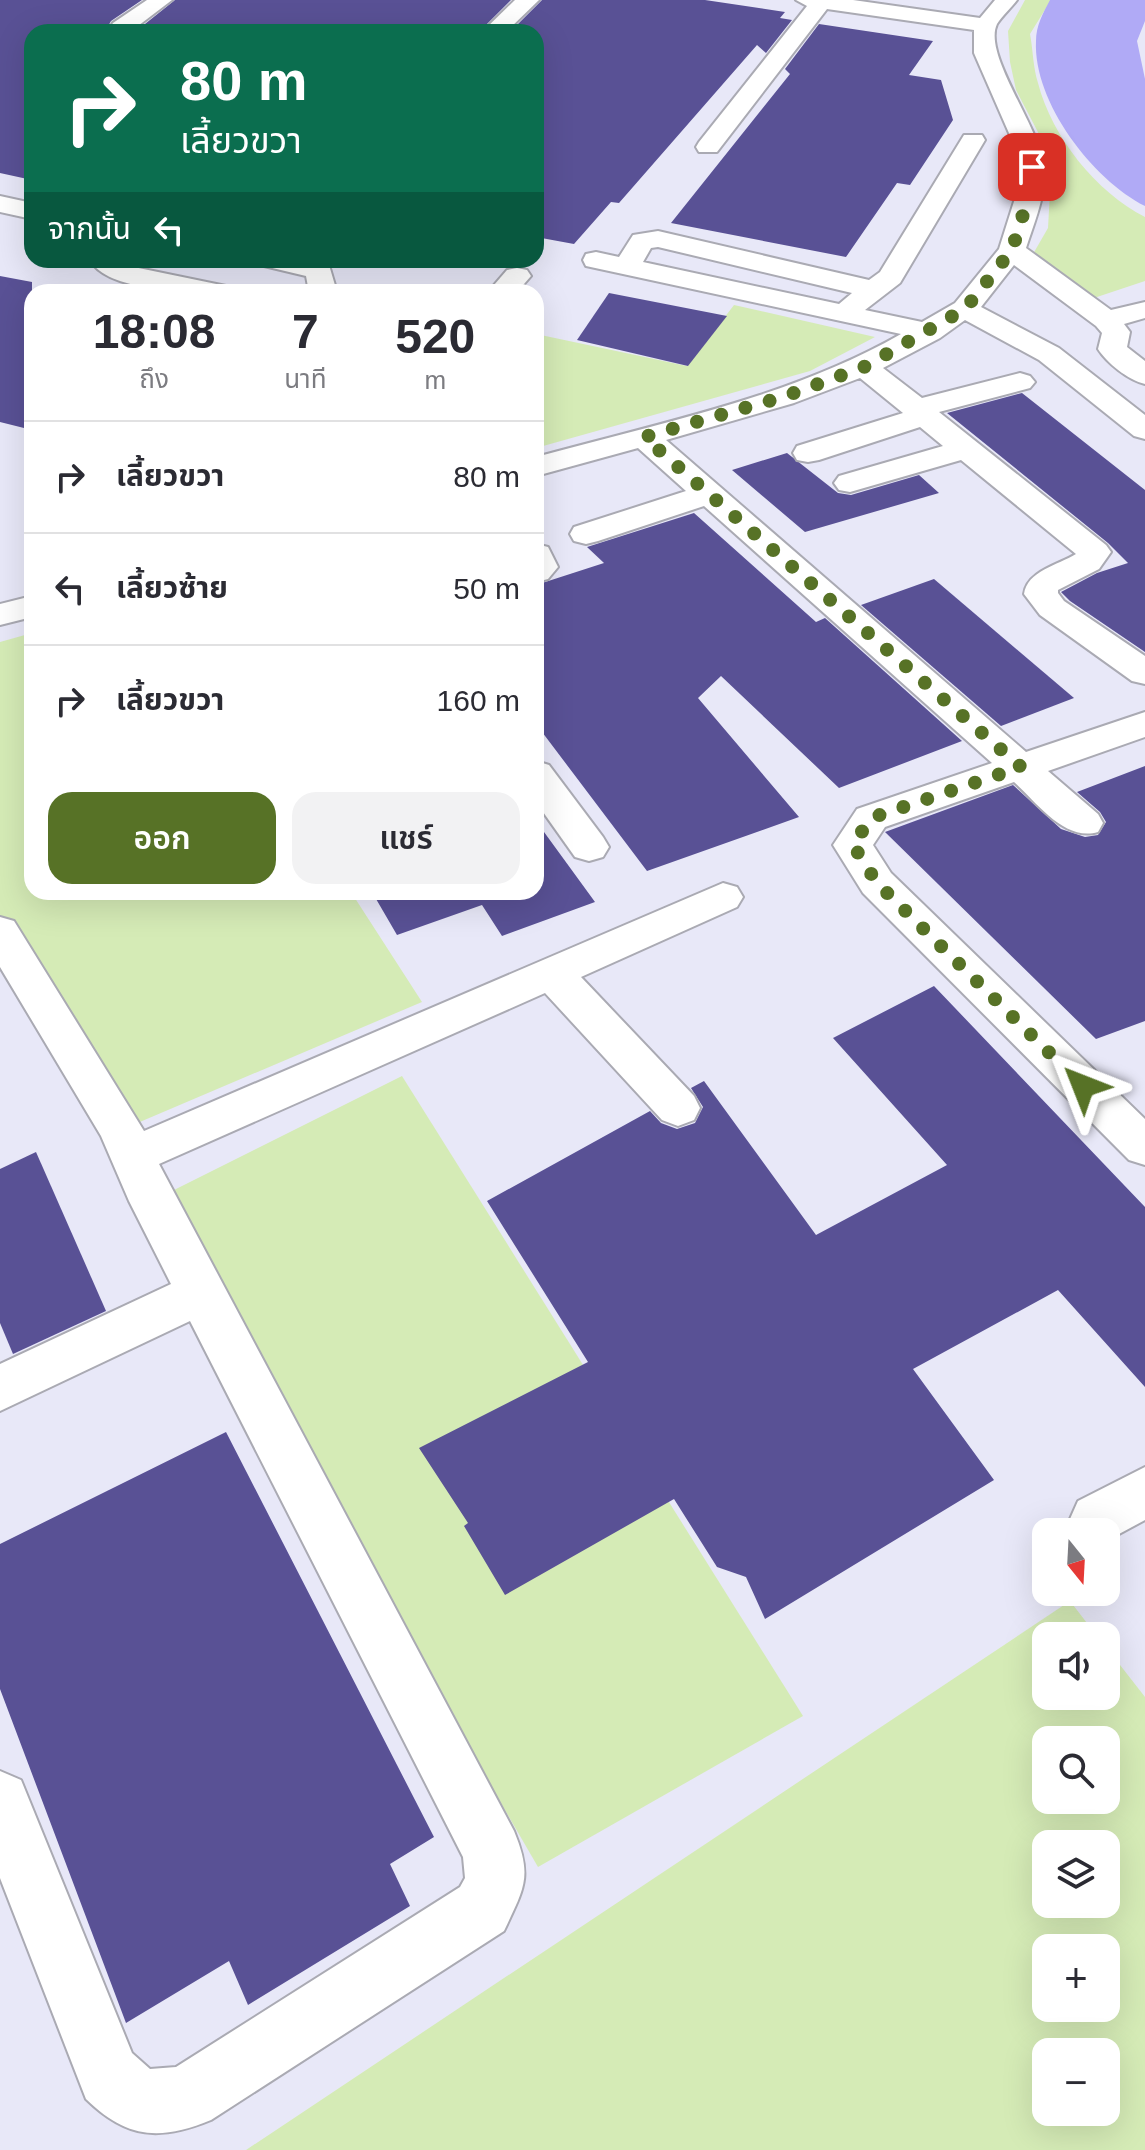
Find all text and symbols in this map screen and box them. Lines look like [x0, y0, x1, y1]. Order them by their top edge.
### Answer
text: 80 m [180, 49, 308, 112]
icon: right [48, 56, 152, 160]
text: เลี้ยวขวา [180, 120, 302, 161]
pin [998, 133, 1066, 201]
icon: arrive [1010, 145, 1054, 189]
icon: left [147, 208, 191, 252]
text: จากนั้น [48, 212, 131, 245]
text: 18:08 [93, 305, 215, 358]
text: 7 [292, 305, 319, 358]
text: 520 [395, 310, 475, 363]
text: ถึง [139, 364, 169, 394]
text: นาที [284, 364, 327, 394]
text: m [424, 365, 446, 395]
icon: right [48, 455, 92, 499]
text: เลี้ยวขวา [116, 459, 224, 492]
text: 80 m [453, 460, 520, 493]
icon: left [48, 567, 92, 611]
text: เลี้ยวซ้าย [116, 571, 228, 604]
text: 50 m [453, 572, 520, 605]
icon: right [48, 679, 92, 723]
text: เลี้ยวขวา [116, 683, 224, 716]
text: 160 m [437, 684, 520, 717]
button: ออก [48, 792, 276, 884]
button: แชร์ [292, 792, 520, 884]
position arrow [1041, 1044, 1125, 1128]
north arrow [1032, 1518, 1120, 1606]
map controls [1032, 1518, 1120, 2126]
button: sound [1032, 1622, 1120, 1710]
button: search [1032, 1726, 1120, 1814]
button: layers [1032, 1830, 1120, 1918]
button: + [1032, 1934, 1120, 2022]
button: − [1032, 2038, 1120, 2126]

